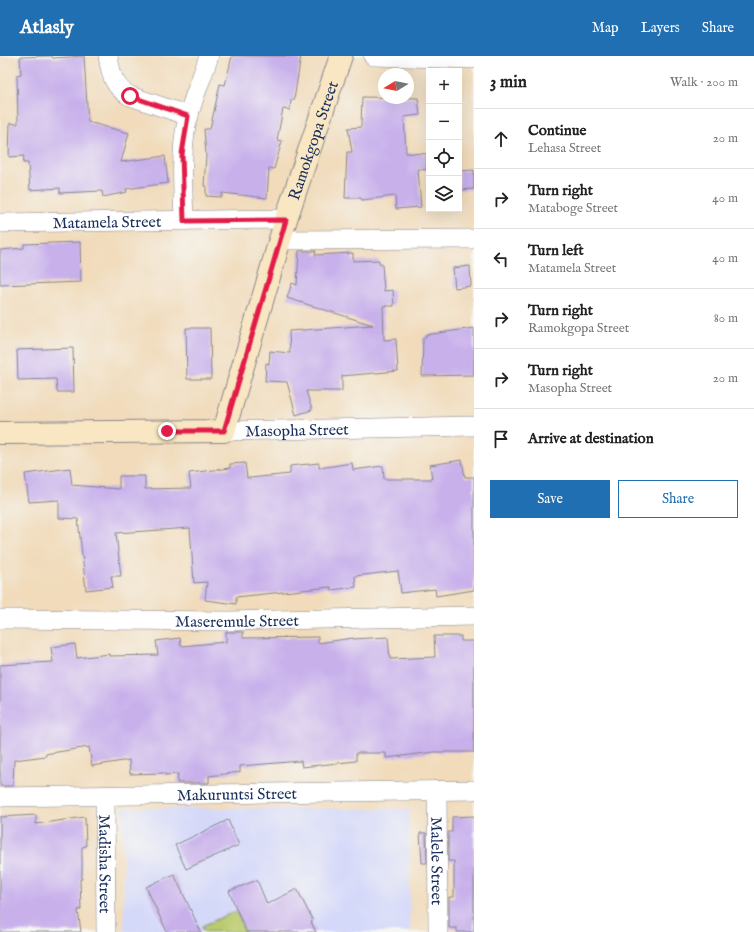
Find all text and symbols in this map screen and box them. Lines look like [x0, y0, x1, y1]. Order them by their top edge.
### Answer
text: Atlasly [20, 16, 74, 40]
text: Map [592, 19, 619, 37]
text: Layers [641, 19, 680, 37]
text: Share [702, 19, 734, 37]
north arrow [378, 68, 414, 104]
map controls [426, 68, 462, 212]
button: + [426, 68, 462, 104]
text: 3 min [490, 72, 527, 93]
text: Walk · 200 m [670, 74, 738, 91]
street label: Ramokgopa Street [285, 78, 344, 203]
route start [121, 87, 139, 105]
button: − [426, 104, 462, 140]
text: Continue [528, 121, 586, 140]
icon: ahead [490, 128, 512, 150]
text: 20 m [713, 130, 738, 147]
button: locate [426, 140, 462, 176]
text: Lehasa Street [528, 140, 601, 157]
button: layers [426, 176, 462, 212]
text: Turn right [528, 181, 593, 200]
icon: right [490, 188, 512, 210]
text: 40 m [712, 190, 738, 207]
text: Mataboge Street [528, 200, 618, 217]
street label: Matamela Street [53, 213, 162, 234]
text: Turn left [528, 241, 584, 260]
icon: left [490, 248, 512, 270]
text: 40 m [712, 250, 738, 267]
text: Matamela Street [528, 260, 616, 277]
text: Turn right [528, 301, 593, 320]
icon: right [490, 308, 512, 330]
text: 80 m [714, 310, 738, 327]
text: Ramokgopa Street [528, 320, 629, 337]
text: Turn right [528, 361, 593, 380]
icon: right [490, 368, 512, 390]
text: 20 m [713, 370, 738, 387]
text: Masopha Street [528, 380, 612, 397]
street label: Masopha Street [245, 420, 349, 443]
route end [158, 422, 176, 440]
icon: arrive [490, 428, 512, 450]
text: Arrive at destination [528, 429, 654, 448]
button: Save [490, 480, 610, 518]
button: Share [618, 480, 738, 518]
street label: Maseremule Street [175, 612, 300, 633]
street label: Makuruntsi Street [177, 785, 298, 806]
street label: Madisha Street [93, 814, 114, 914]
street label: Malele Street [425, 817, 446, 906]

